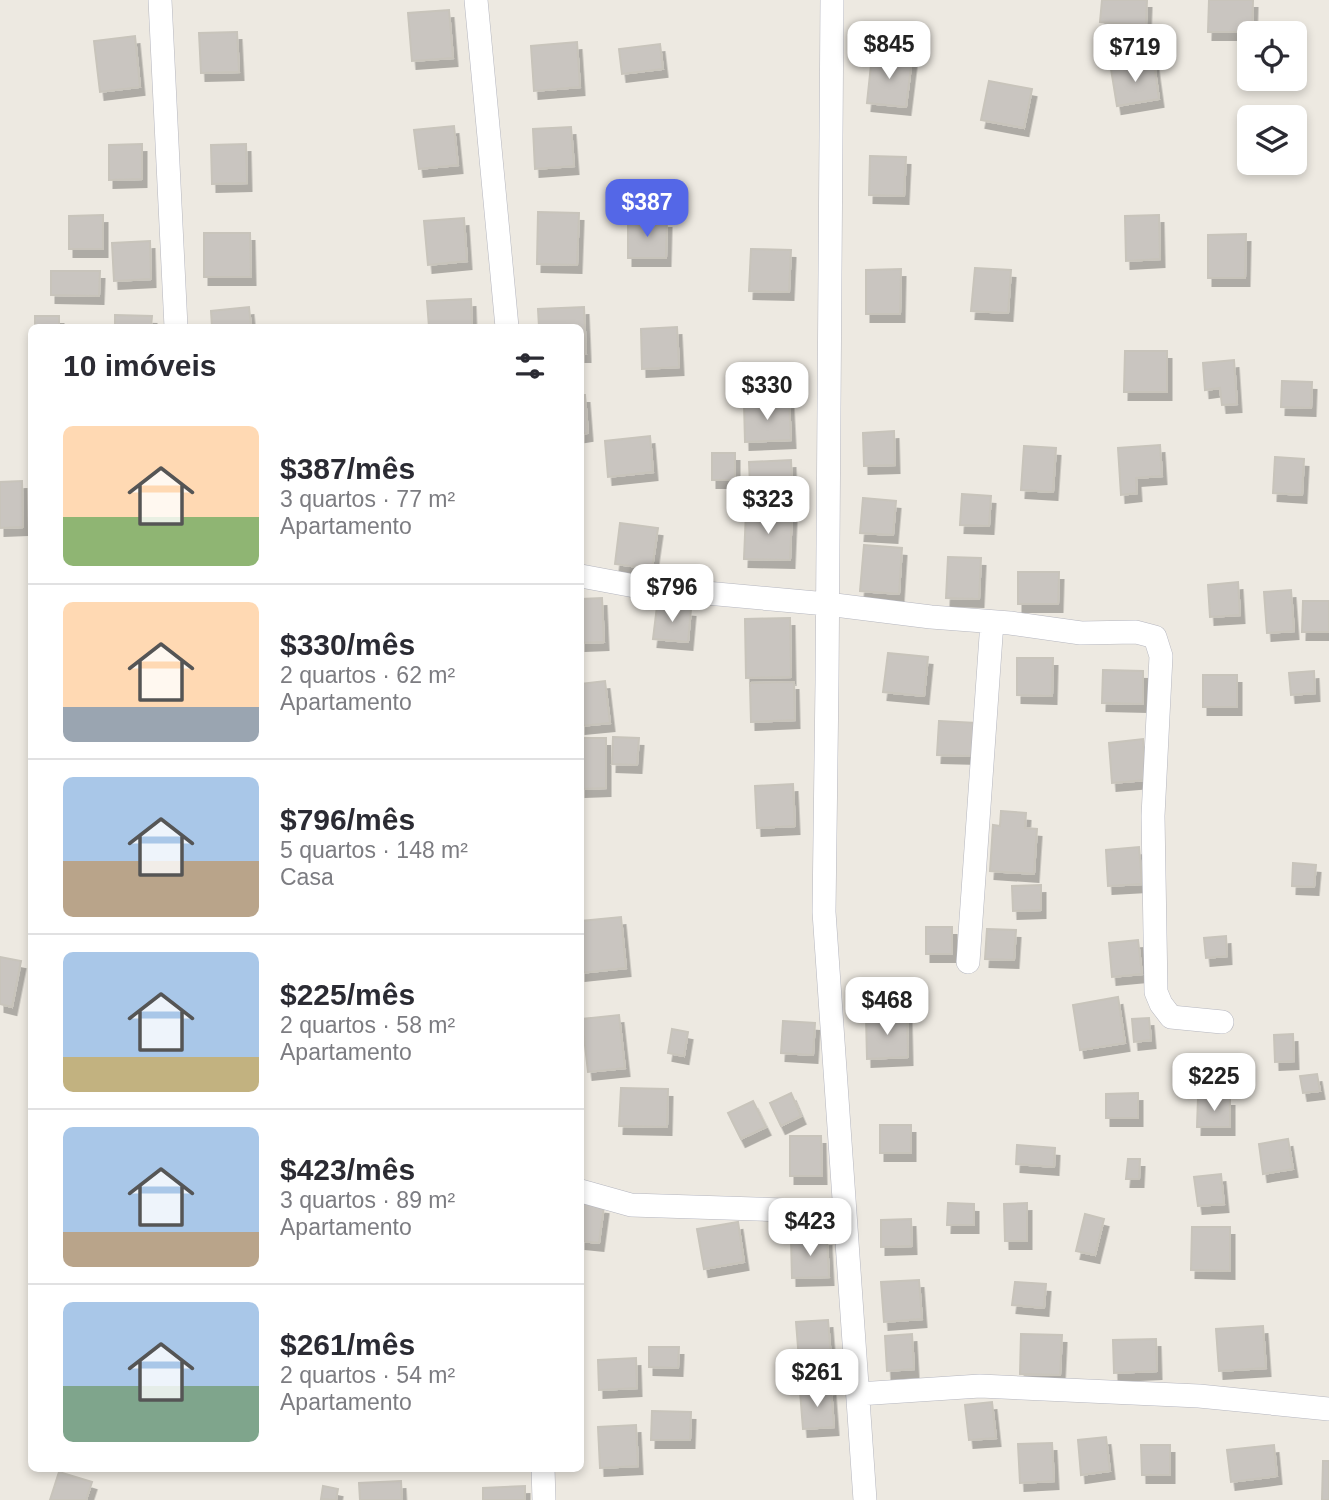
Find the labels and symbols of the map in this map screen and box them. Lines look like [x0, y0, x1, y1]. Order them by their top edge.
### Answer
pin: $845 [848, 22, 930, 81]
pin: $719 [1094, 24, 1176, 84]
pin: $387 [606, 180, 688, 239]
pin: $330 [726, 362, 808, 422]
pin: $323 [727, 476, 809, 536]
pin: $796 [631, 564, 713, 624]
pin: $468 [846, 978, 928, 1037]
pin: $225 [1173, 1054, 1255, 1113]
pin: $423 [769, 1198, 851, 1258]
pin: $261 [776, 1350, 858, 1409]

